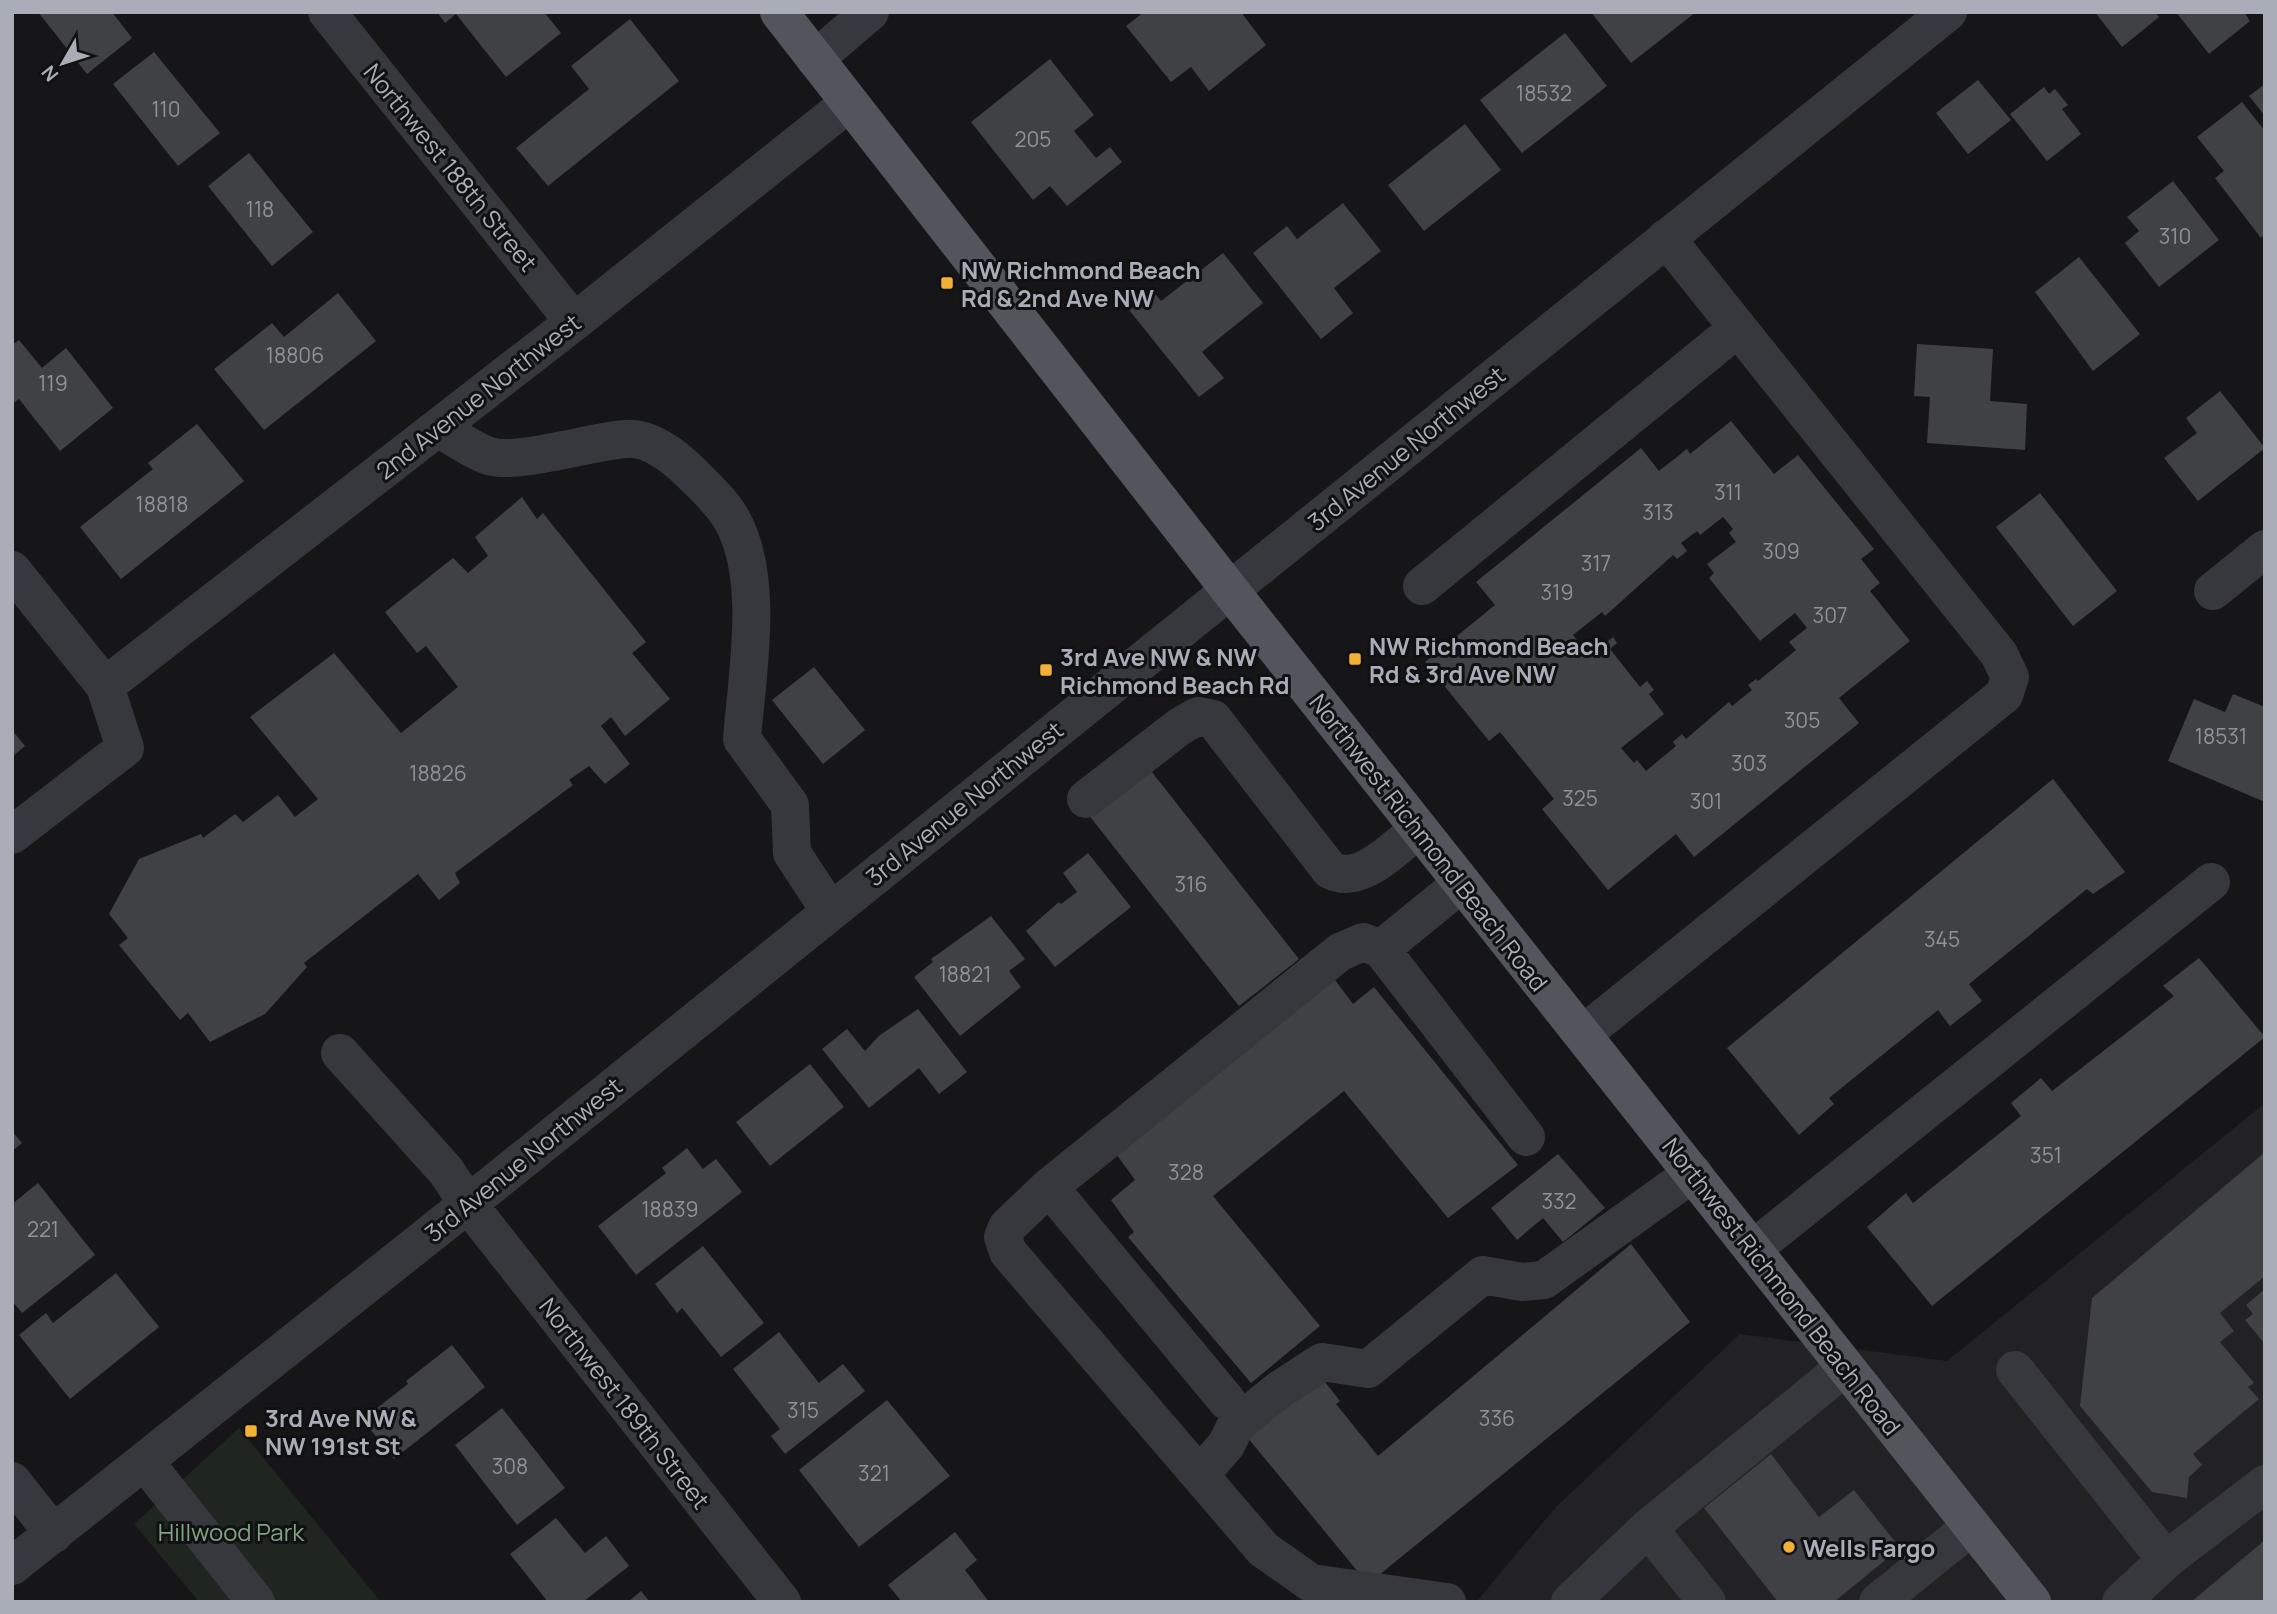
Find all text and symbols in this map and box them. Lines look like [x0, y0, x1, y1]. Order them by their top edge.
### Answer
north arrow [28, 28, 98, 98]
street label: Northwest 188th Street [357, 56, 545, 278]
text: N [35, 60, 64, 87]
house number: 18532 [1516, 79, 1572, 107]
house number: 110 [151, 95, 181, 123]
house number: 205 [1015, 125, 1051, 153]
house number: 118 [246, 195, 274, 223]
house number: 310 [2159, 222, 2191, 250]
place label: NW Richmond Beach Rd & 2nd Ave NW [961, 253, 1200, 314]
marker: NW Richmond Beach Rd & 2nd Ave NW [939, 275, 955, 291]
street label: 2nd Avenue Northwest [369, 306, 587, 486]
house number: 18806 [266, 341, 324, 369]
street label: 3rd Avenue Northwest [1300, 358, 1512, 538]
house number: 119 [38, 369, 68, 397]
house number: 311 [1714, 478, 1742, 506]
house number: 18818 [136, 490, 188, 518]
house number: 313 [1642, 498, 1674, 526]
house number: 309 [1762, 537, 1800, 565]
house number: 317 [1581, 549, 1611, 577]
house number: 319 [1541, 578, 1573, 606]
house number: 307 [1813, 601, 1847, 629]
place label: NW Richmond Beach Rd & 3rd Ave NW [1369, 629, 1608, 690]
place label: 3rd Ave NW & NW Richmond Beach Rd [1060, 640, 1289, 701]
marker: NW Richmond Beach Rd & 3rd Ave NW [1347, 651, 1363, 667]
marker: 3rd Ave NW & NW Richmond Beach Rd [1038, 662, 1054, 678]
street label: Northwest Richmond Beach Road [1302, 686, 1556, 998]
house number: 305 [1784, 706, 1820, 734]
street label: 3rd Avenue Northwest [858, 713, 1070, 893]
house number: 18531 [2195, 722, 2247, 750]
house number: 303 [1731, 749, 1767, 777]
house number: 18826 [409, 759, 467, 787]
house number: 325 [1562, 784, 1598, 812]
house number: 301 [1690, 787, 1722, 815]
house number: 316 [1175, 870, 1207, 898]
house number: 345 [1924, 925, 1960, 953]
house number: 18821 [939, 960, 991, 988]
street label: 3rd Avenue Northwest [417, 1069, 629, 1249]
street label: Northwest Richmond Beach Road [1655, 1130, 1909, 1442]
house number: 351 [2030, 1141, 2062, 1169]
house number: 328 [1168, 1158, 1204, 1186]
house number: 332 [1541, 1187, 1577, 1215]
house number: 18839 [641, 1195, 699, 1223]
house number: 221 [27, 1215, 59, 1243]
street label: Northwest 189th Street [532, 1291, 718, 1515]
house number: 315 [787, 1396, 819, 1424]
place label: 3rd Ave NW & NW 191st St [265, 1401, 417, 1462]
house number: 336 [1479, 1404, 1515, 1432]
marker: 3rd Ave NW & NW 191st St [243, 1423, 259, 1439]
house number: 308 [492, 1452, 528, 1480]
house number: 321 [858, 1459, 890, 1487]
park label: Hillwood Park [158, 1515, 305, 1548]
place label: Wells Fargo [1803, 1531, 1935, 1564]
marker: Wells Fargo [1781, 1539, 1797, 1555]

